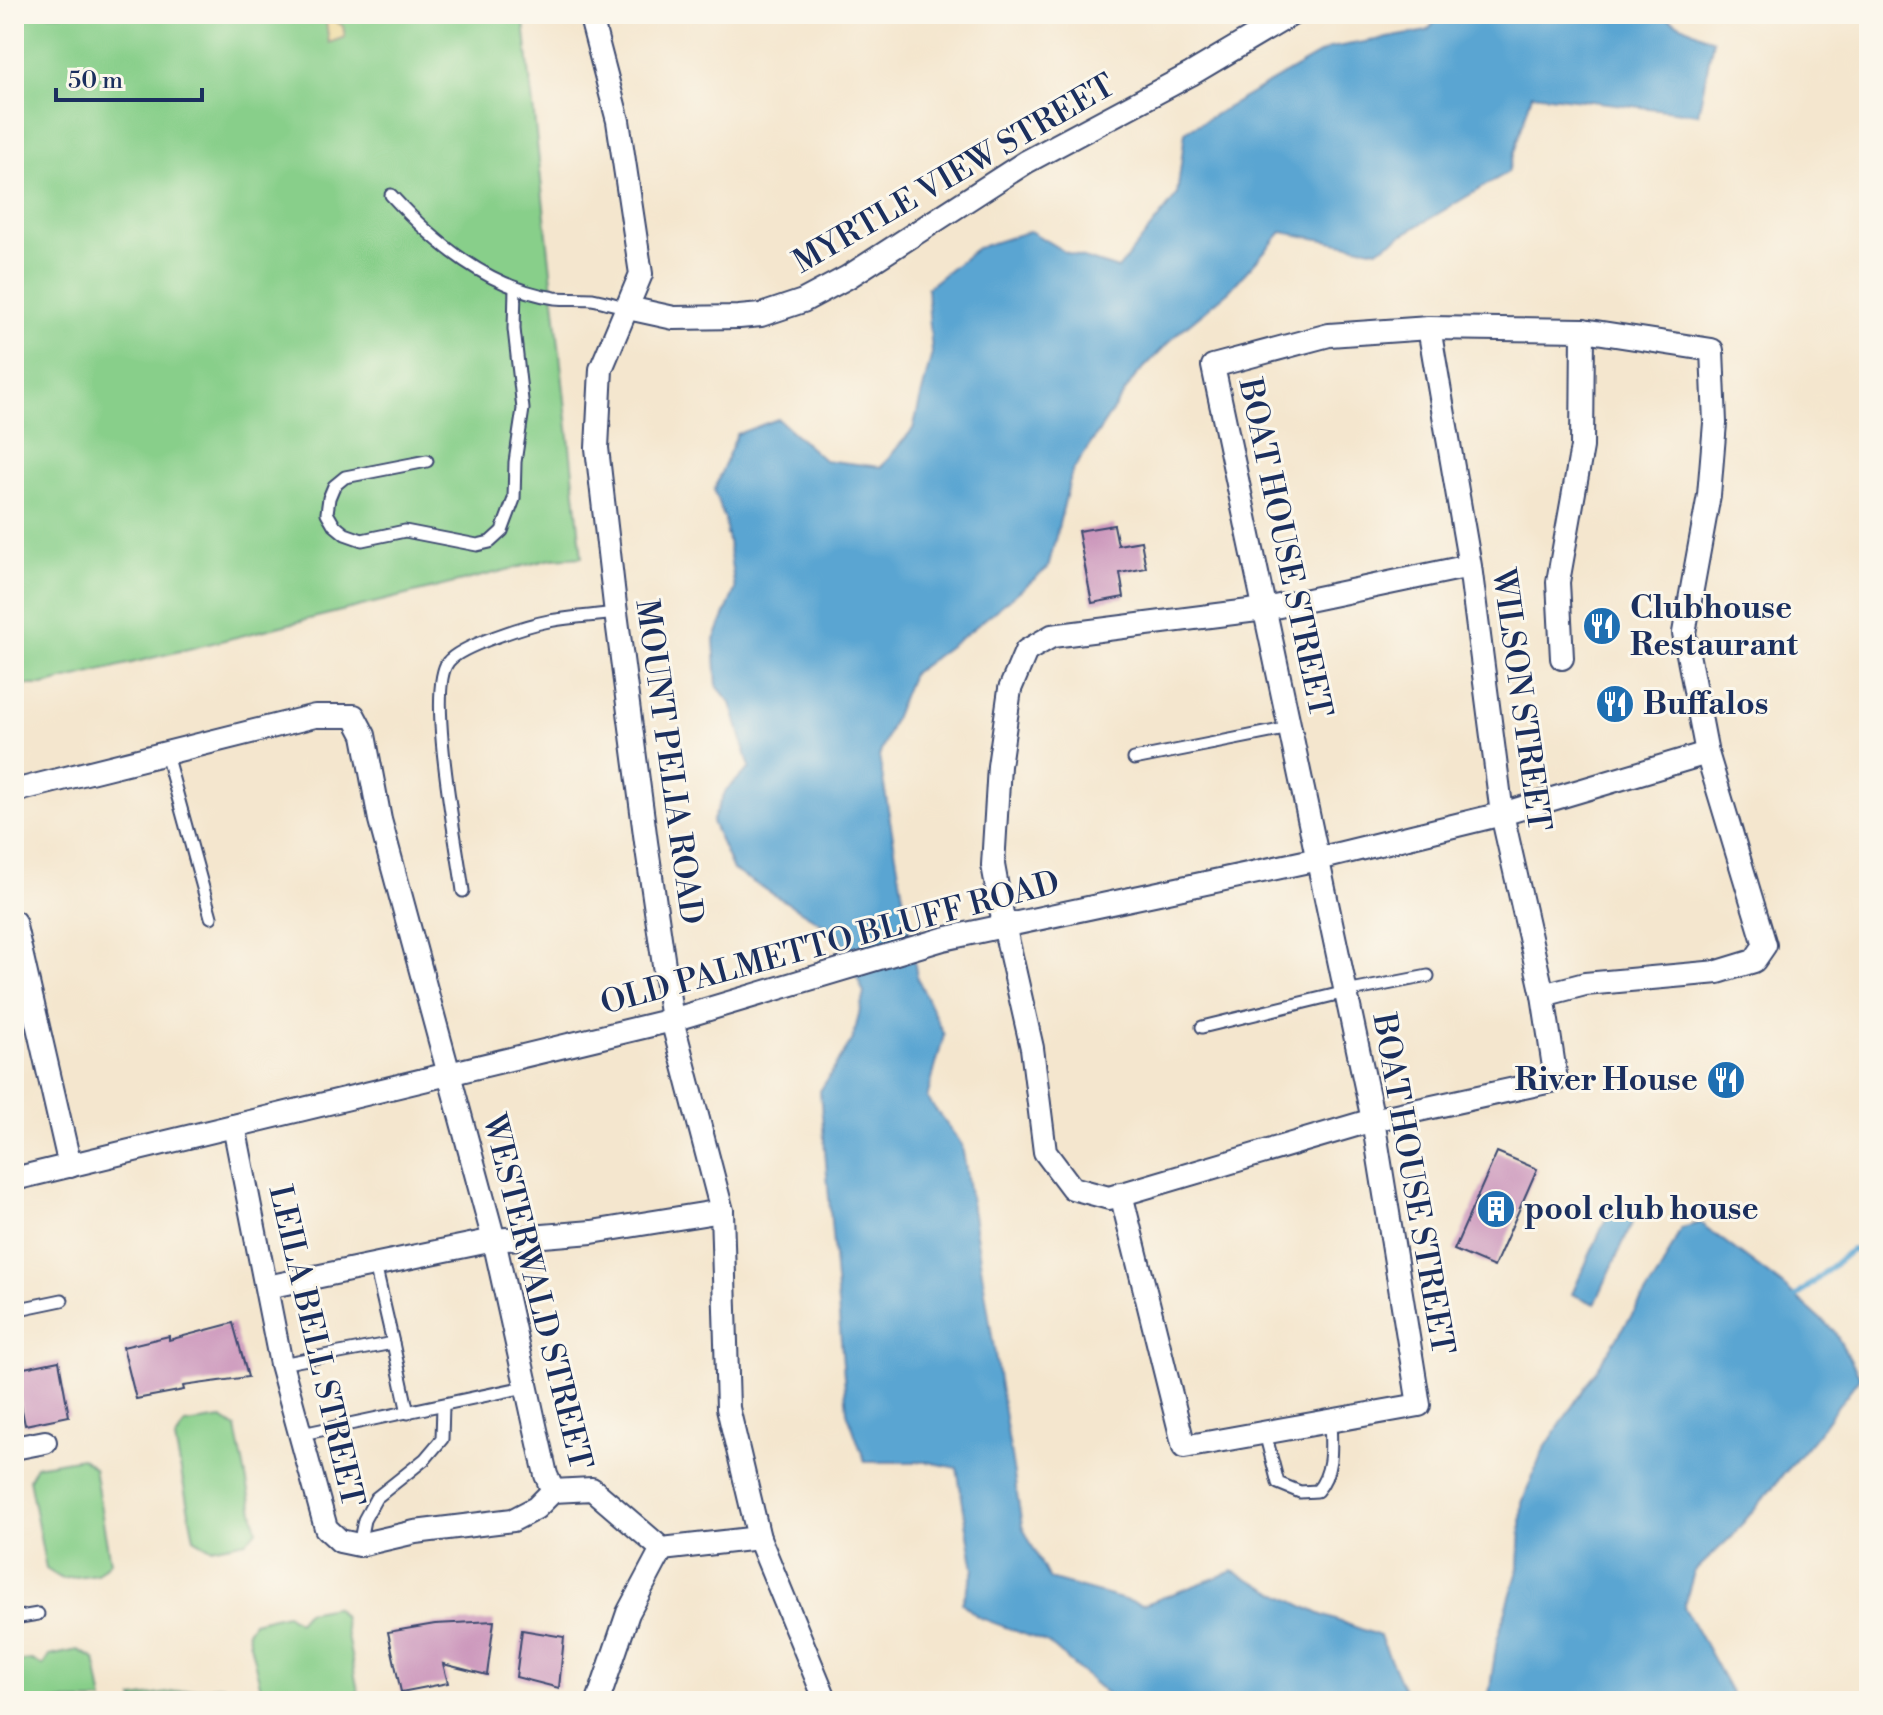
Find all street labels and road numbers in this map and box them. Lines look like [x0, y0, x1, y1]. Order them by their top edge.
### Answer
street label: MYRTLE VIEW STREET [786, 65, 1122, 283]
street label: BOAT HOUSE STREET [1229, 374, 1340, 721]
street label: WILSON STREET [1483, 565, 1559, 834]
street label: MOUNT PELIA ROAD [626, 597, 712, 927]
street label: OLD PALMETTO BLUFF ROAD [596, 862, 1064, 1024]
street label: BOAT HOUSE STREET [1363, 1009, 1463, 1358]
street label: WESTERWALD STREET [473, 1109, 601, 1474]
street label: LEILA BELL STREET [260, 1181, 372, 1511]

